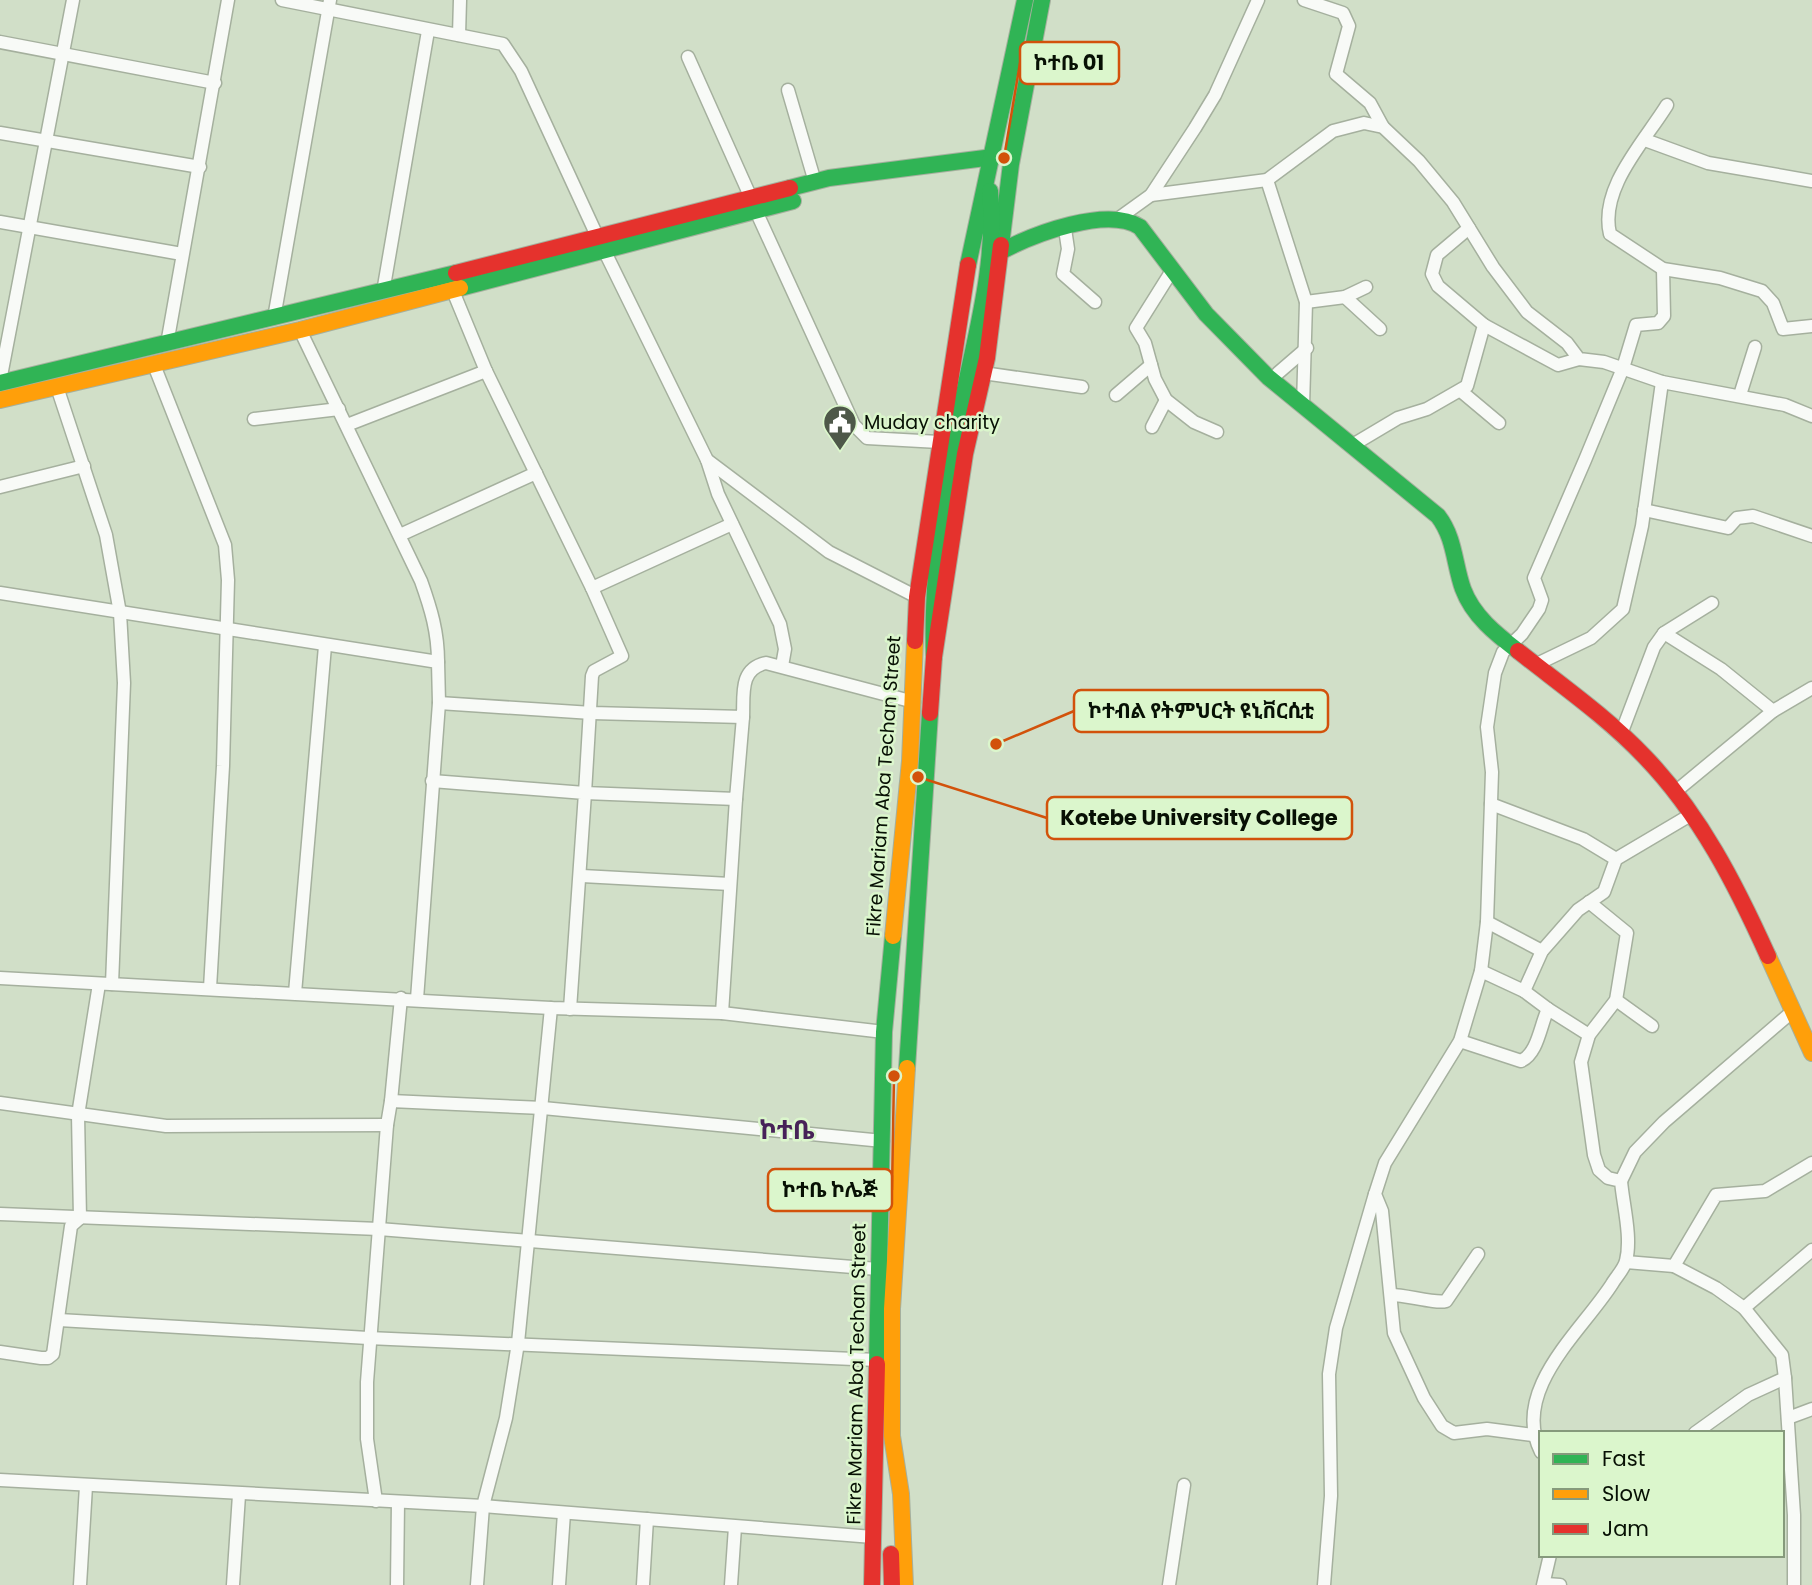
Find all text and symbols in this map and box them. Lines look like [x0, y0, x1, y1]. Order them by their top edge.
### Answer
callout: ኮተቤ 01 [1020, 42, 1119, 84]
text: ኮተቤ 01 [1034, 48, 1104, 77]
public building icon: Muday charity [821, 403, 859, 452]
place label: Muday charity [864, 409, 1000, 436]
street label: Fikre Mariam Aba Techan Street [860, 635, 907, 937]
callout: ኮተብል የትምህርት ዩኒቨርሲቲ [1074, 690, 1328, 732]
text: ኮተብል የትምህርት ዩኒቨርሲቲ [1088, 696, 1314, 725]
callout: Kotebe University College [1047, 797, 1352, 839]
text: Kotebe University College [1060, 803, 1338, 832]
district label: ኮተቤ [759, 1112, 815, 1148]
callout: ኮተቤ ኮሌጅ [768, 1169, 892, 1211]
text: ኮተቤ ኮሌጅ [782, 1175, 879, 1204]
street label: Fikre Mariam Aba Techan Street [840, 1223, 873, 1525]
legend [1539, 1431, 1784, 1557]
text: Fast [1602, 1444, 1645, 1473]
text: Slow [1602, 1479, 1650, 1508]
text: Jam [1602, 1514, 1649, 1543]

